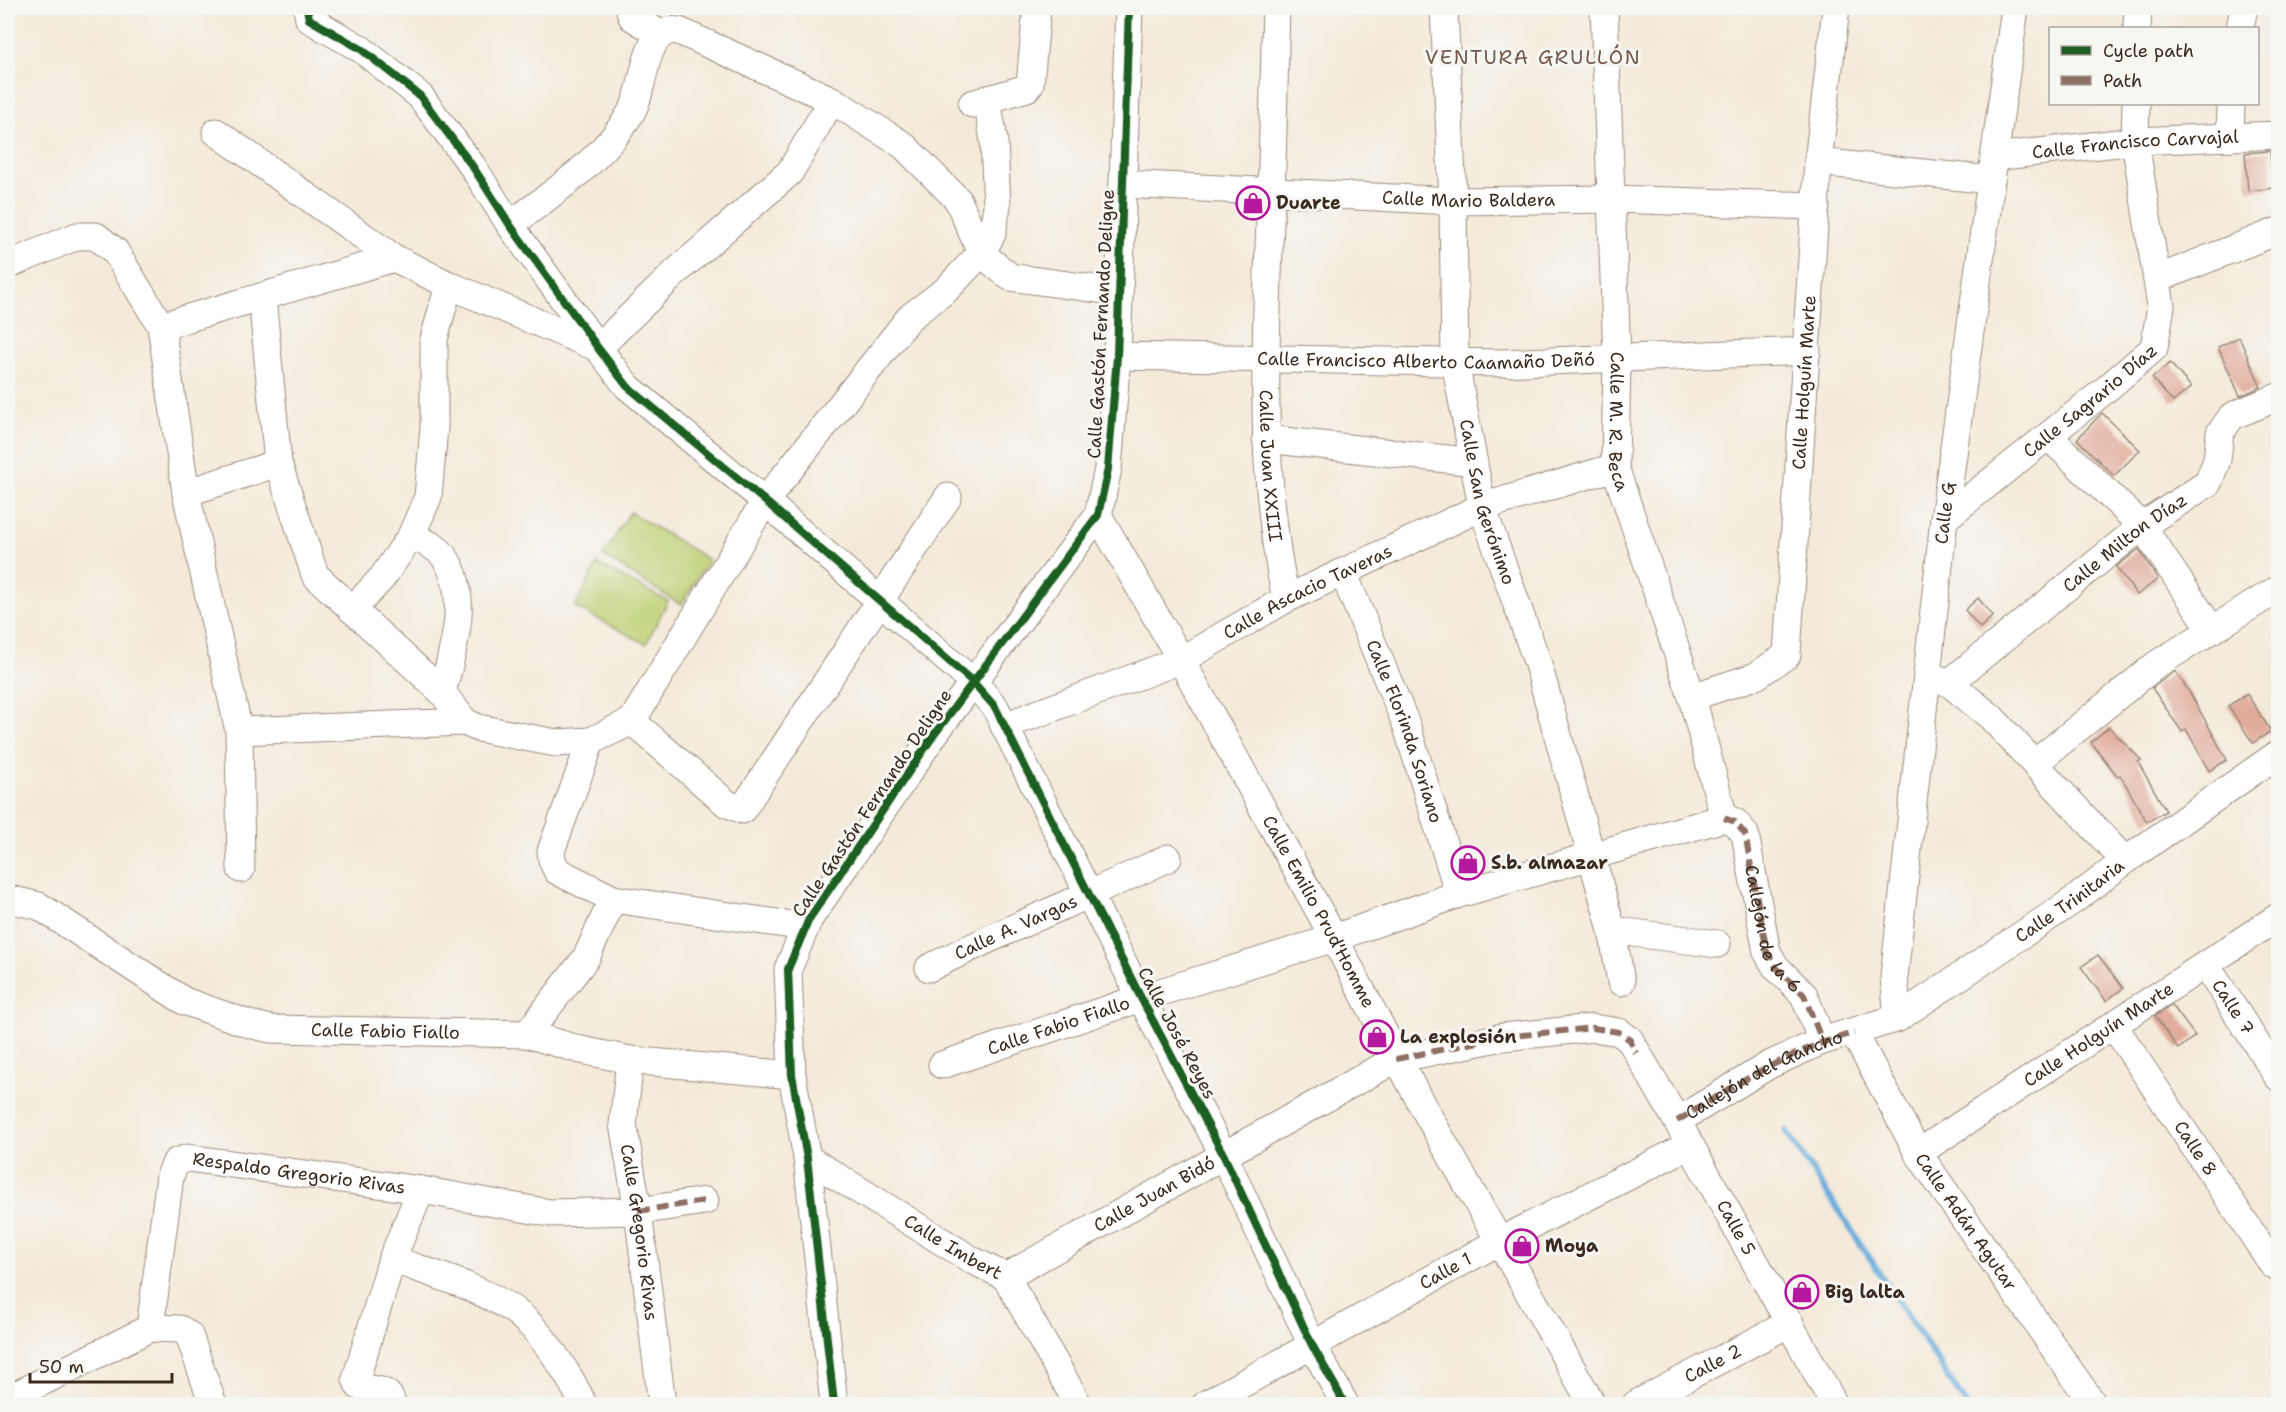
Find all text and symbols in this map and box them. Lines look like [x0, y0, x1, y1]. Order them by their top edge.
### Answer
legend [2049, 27, 2259, 105]
text: Cycle path [2103, 39, 2194, 63]
district label: VENTURA GRULLÓN [1425, 44, 1641, 70]
text: Path [2103, 69, 2142, 93]
street label: Calle Francisco Carvajal [2031, 125, 2240, 165]
shop icon: Duarte [1235, 185, 1271, 221]
street label: Calle Mario Baldera [1381, 185, 1555, 213]
street label: Calle Gastón Fernando Deligne [1082, 189, 1120, 459]
place label: Duarte [1276, 191, 1341, 215]
street label: Calle Holguín Marte [1787, 294, 1822, 470]
street label: Calle Sagrario Díaz [2018, 338, 2162, 463]
street label: Calle Francisco Alberto Caamaño Deñó [1257, 347, 1595, 375]
street label: Calle M. R. Beca [1603, 351, 1634, 494]
street label: Calle Juan XXIII [1254, 390, 1288, 543]
street label: Calle San Gerónimo [1454, 417, 1521, 588]
street label: Calle G [1929, 480, 1961, 545]
street label: Calle Milton Díaz [2058, 488, 2192, 598]
street label: Calle Ascacio Taveras [1219, 539, 1396, 645]
street label: Calle Florinda Soriano [1360, 636, 1448, 826]
street label: Calle Gastón Fernando Deligne [787, 684, 957, 922]
street label: Calle Emilio Prud'Homme [1257, 811, 1381, 1012]
shop icon: S.b. almazar [1450, 845, 1486, 881]
place label: S.b. almazar [1491, 851, 1608, 875]
street label: Calle Trinitaria [2010, 854, 2129, 948]
street label: Callejón de la 6 [1739, 863, 1807, 998]
street label: Calle A. Vargas [950, 889, 1081, 966]
street label: Calle José Reyes [1132, 963, 1222, 1103]
street label: Calle 7 [2206, 975, 2260, 1039]
street label: Calle Holguín Marte [2019, 977, 2178, 1093]
street label: Calle Fabio Fiallo [984, 991, 1133, 1061]
street label: Calle Fabio Fiallo [311, 1018, 460, 1045]
shop icon: La explosión [1359, 1019, 1395, 1055]
place label: La explosión [1400, 1025, 1516, 1049]
street label: Callejón del Gancho [1681, 1025, 1846, 1125]
street label: Calle 8 [2168, 1116, 2222, 1181]
street label: Calle Gregorio Rivas [615, 1142, 664, 1322]
street label: Respaldo Gregorio Rivas [191, 1147, 407, 1200]
street label: Calle Adán Agutar [1910, 1148, 2023, 1296]
street label: Calle Juan Bidó [1089, 1150, 1220, 1238]
street label: Calle 5 [1711, 1196, 1761, 1260]
street label: Calle Imbert [899, 1209, 1006, 1285]
shop icon: Moya [1504, 1228, 1540, 1264]
place label: Moya [1545, 1234, 1599, 1258]
street label: Calle 1 [1415, 1247, 1476, 1295]
shop icon: Big lalta [1784, 1274, 1820, 1310]
place label: Big lalta [1825, 1280, 1905, 1304]
street label: Calle 2 [1680, 1339, 1746, 1388]
scale bar [30, 1346, 172, 1384]
text: 50 m [39, 1355, 84, 1379]

